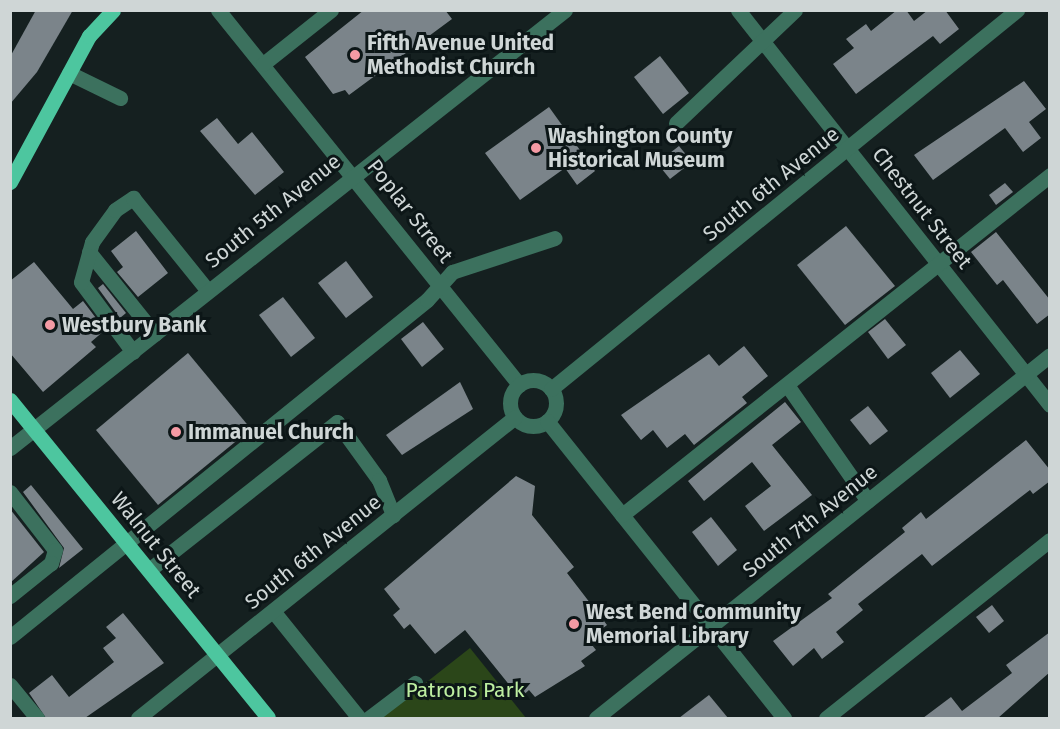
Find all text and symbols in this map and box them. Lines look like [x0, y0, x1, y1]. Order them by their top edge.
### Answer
place label: Fifth Avenue United Methodist Church [367, 30, 554, 80]
marker: Fifth Avenue United Methodist Church [348, 48, 362, 62]
street label: South 6th Avenue [698, 121, 844, 247]
place label: Washington County Historical Museum [548, 123, 732, 173]
marker: Washington County Historical Museum [529, 141, 543, 155]
street label: Chestnut Street [867, 142, 977, 274]
street label: South 5th Avenue [200, 149, 346, 273]
street label: Poplar Street [362, 154, 458, 268]
place label: Westbury Bank [62, 312, 206, 338]
marker: Westbury Bank [43, 318, 57, 332]
place label: Immanuel Church [188, 419, 354, 445]
marker: Immanuel Church [169, 425, 183, 439]
street label: South 7th Avenue [738, 459, 882, 583]
street label: Walnut Street [106, 487, 206, 603]
street label: South 6th Avenue [240, 489, 386, 615]
place label: West Bend Community Memorial Library [586, 599, 801, 649]
marker: West Bend Community Memorial Library [567, 617, 581, 631]
park label: Patrons Park [406, 677, 524, 703]

